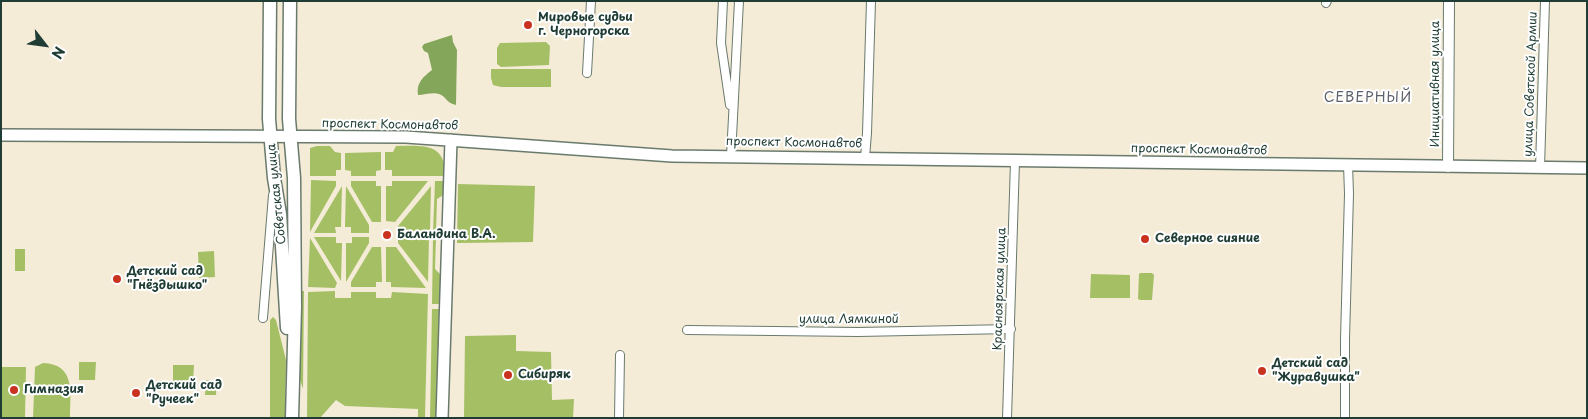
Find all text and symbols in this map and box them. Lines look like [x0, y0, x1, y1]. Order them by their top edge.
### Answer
place label: Мировые судьи г. Черногорска [538, 11, 633, 39]
street label: улица Советской Армии [1521, 11, 1541, 157]
marker: Мировые судьи г. Черногорска [522, 19, 534, 31]
north arrow [20, 20, 70, 70]
street label: Инициативная улица [1429, 21, 1443, 147]
text: N [47, 43, 70, 63]
district label: СЕВЕРНЫЙ [1323, 90, 1413, 106]
street label: проспект Космонавтов [322, 117, 458, 133]
street label: проспект Космонавтов [726, 135, 862, 151]
street label: проспект Космонавтов [1131, 142, 1267, 158]
street label: Советская улица [265, 143, 289, 245]
street label: Красноярская улица [991, 227, 1009, 351]
place label: Баландина В.А. [397, 228, 495, 242]
marker: Баландина В.А. [381, 229, 393, 241]
place label: Северное сияние [1155, 232, 1260, 246]
marker: Северное сияние [1139, 233, 1151, 245]
place label: Детский сад "Гнёздышко" [127, 265, 207, 293]
marker: Детский сад "Гнёздышко" [111, 273, 123, 285]
street label: улица Лямкиной [799, 313, 899, 327]
place label: Детский сад "Журавушка" [1272, 357, 1360, 385]
marker: Детский сад "Журавушка" [1256, 365, 1268, 377]
place label: Сибиряк [518, 368, 570, 382]
marker: Сибиряк [502, 369, 514, 381]
place label: Детский сад "Ручеек" [146, 379, 222, 407]
place label: Гимназия [24, 383, 84, 397]
marker: Гимназия [8, 384, 20, 396]
marker: Детский сад "Ручеек" [130, 387, 142, 399]

